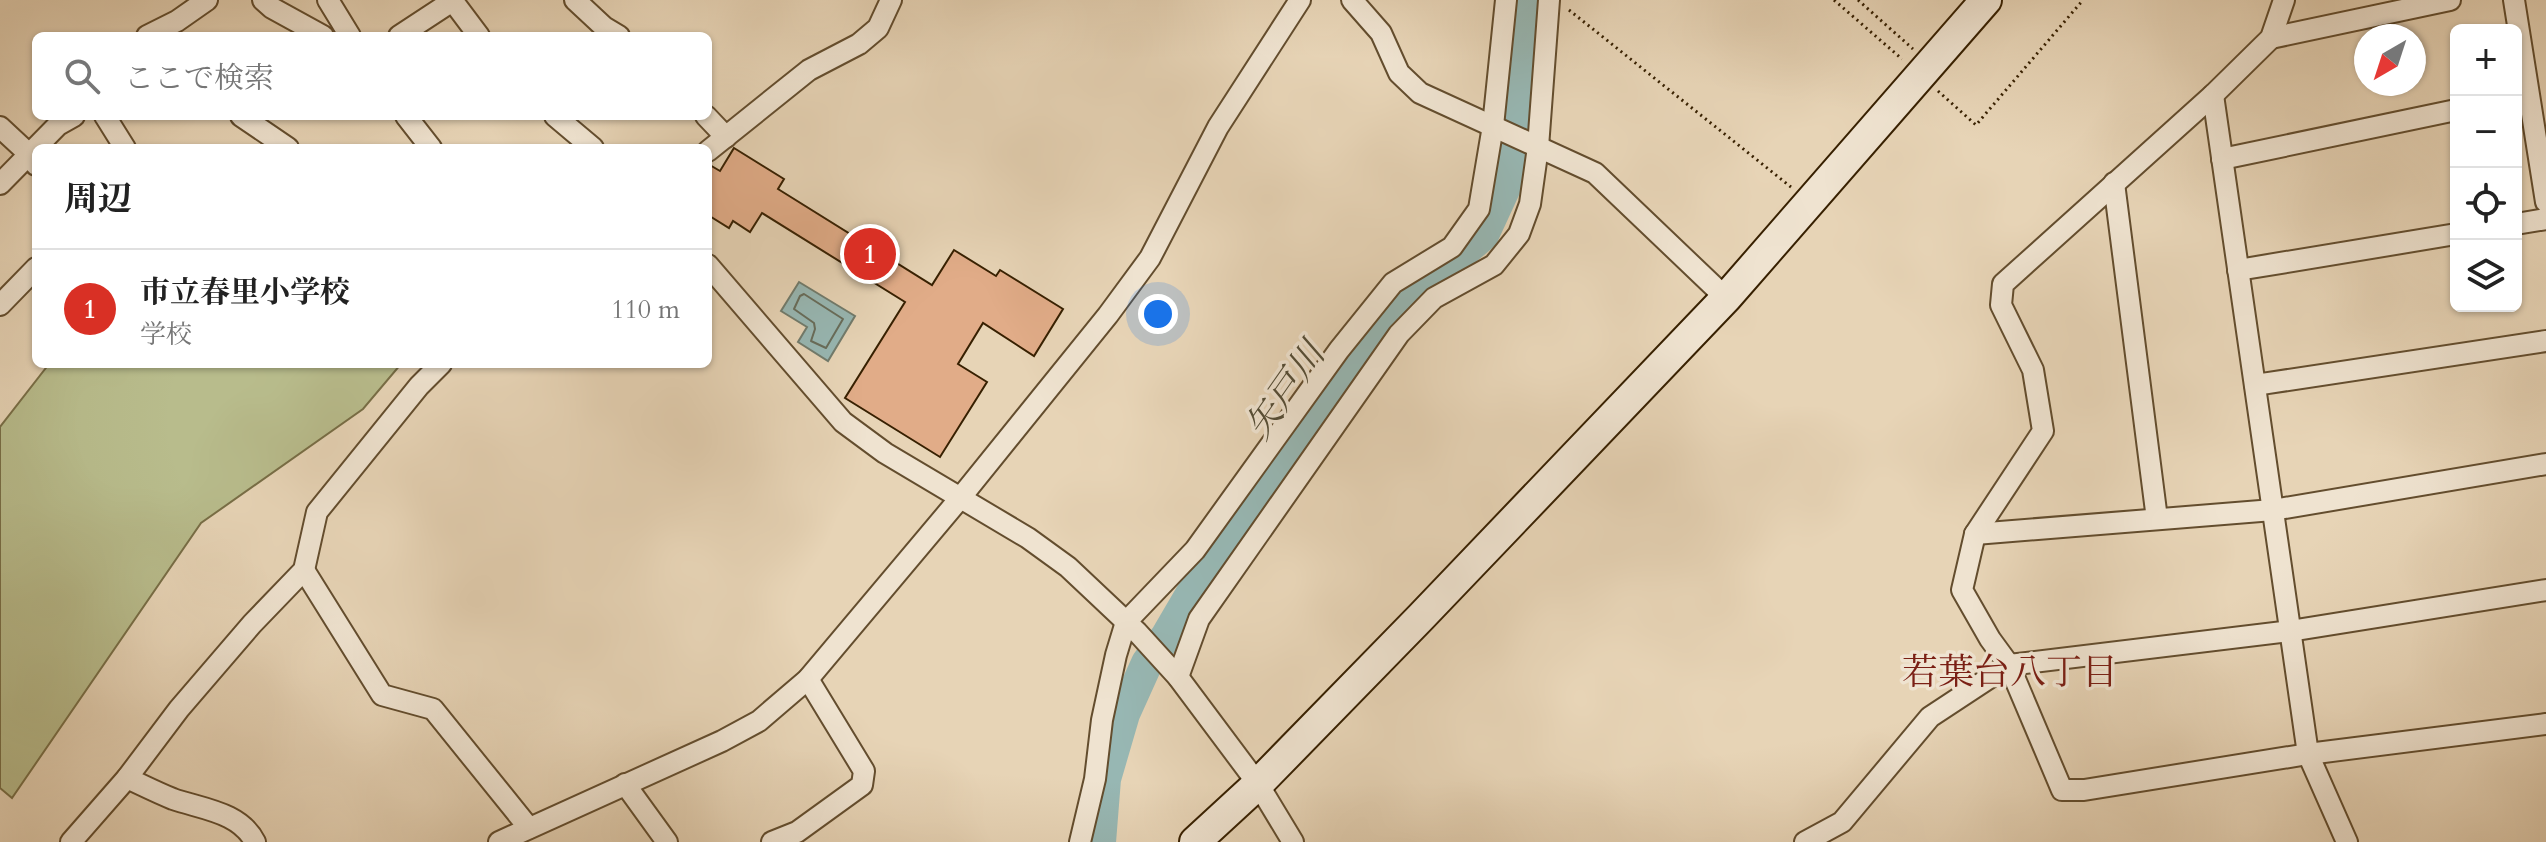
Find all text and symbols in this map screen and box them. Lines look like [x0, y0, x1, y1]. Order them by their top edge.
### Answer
north arrow [2354, 24, 2426, 96]
map controls [2450, 24, 2522, 312]
button: + [2450, 24, 2522, 96]
search box [32, 32, 712, 120]
icon: search [60, 54, 104, 98]
text: ここで検索 [124, 58, 274, 99]
button: − [2450, 96, 2522, 168]
button: locate [2450, 168, 2522, 240]
text: 周辺 [64, 176, 132, 222]
pin: 1 [844, 224, 896, 284]
button: layers [2450, 240, 2522, 312]
text: 市立春里小学校 [140, 272, 350, 313]
text: 1 [83, 292, 97, 327]
text: 110 m [611, 292, 680, 327]
your location [1138, 294, 1178, 334]
text: 学校 [140, 317, 192, 352]
water label: 矢戸川 [1234, 329, 1339, 449]
district label: 若葉台八丁目 [1902, 648, 2118, 697]

